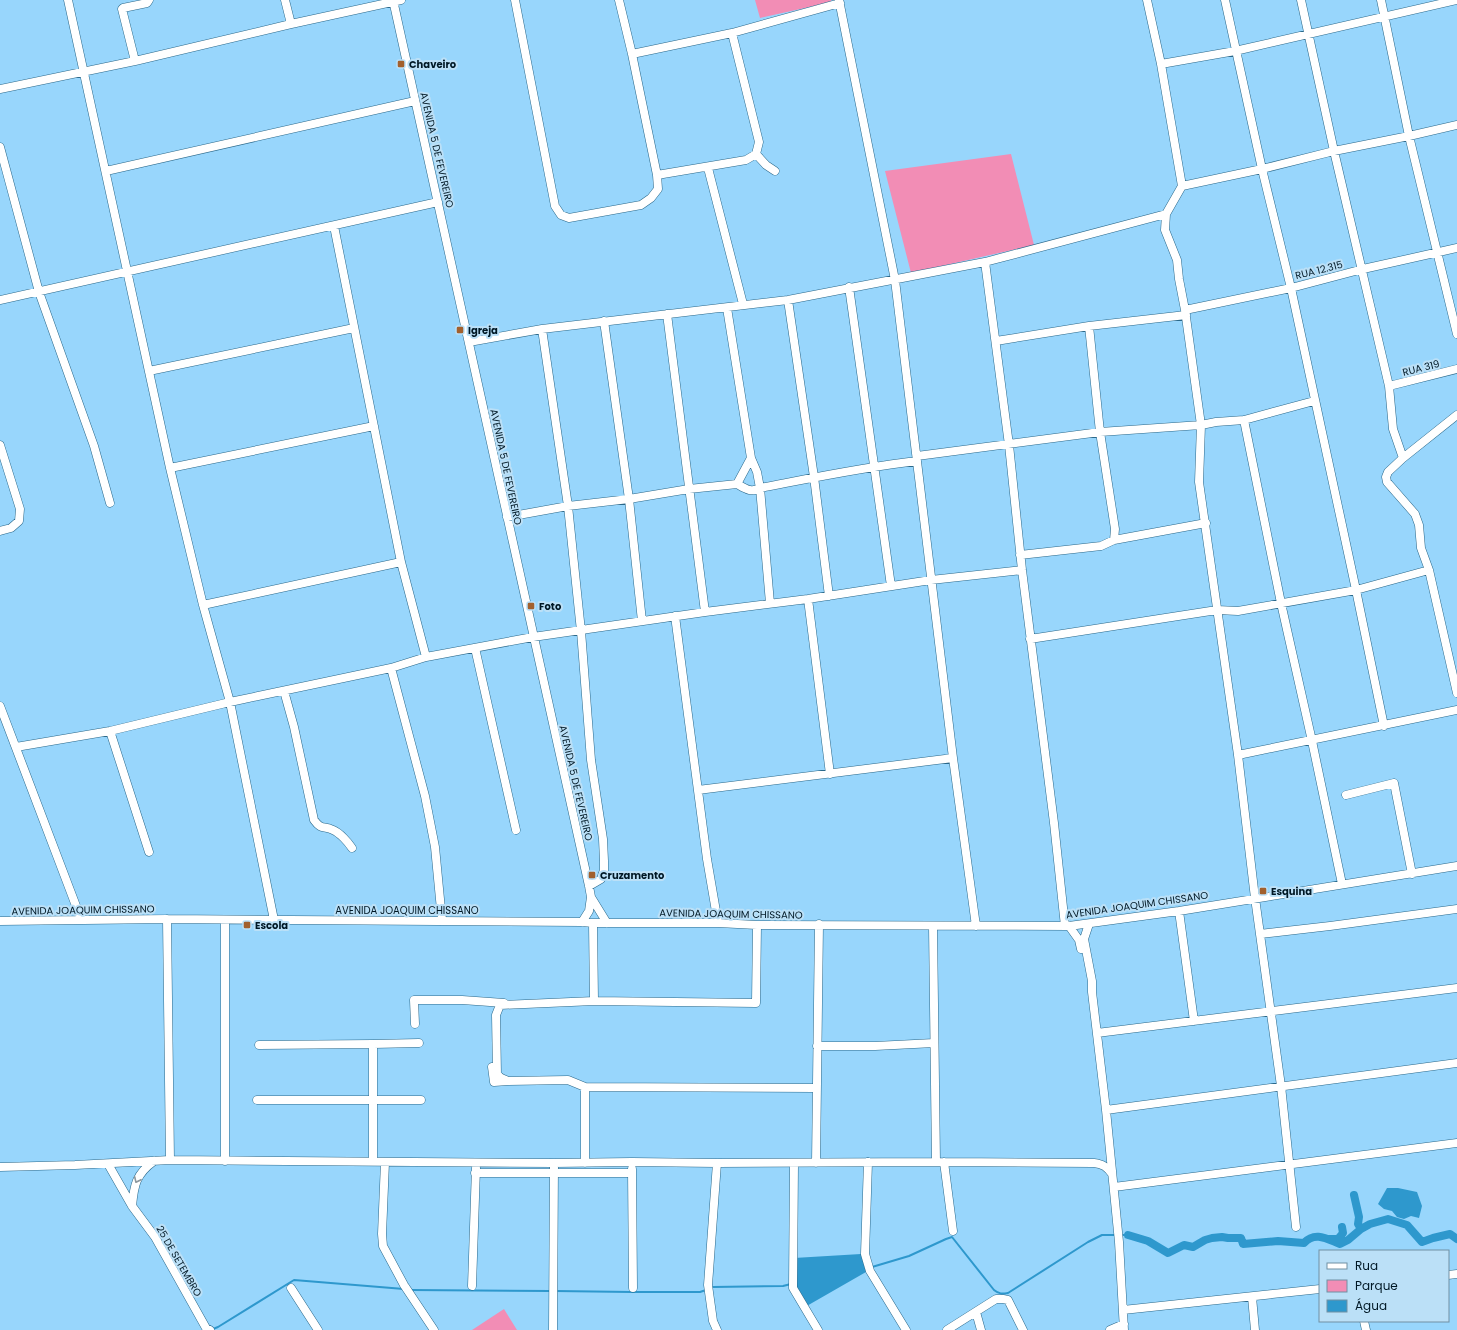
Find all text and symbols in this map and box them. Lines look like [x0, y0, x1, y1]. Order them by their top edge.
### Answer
place label: Chaveiro [409, 57, 457, 72]
marker: Chaveiro [396, 59, 406, 69]
street label: AVENIDA 5 DE FEVEREIRO [416, 91, 458, 209]
street label: RUA 12.315 [1294, 257, 1344, 283]
place label: Igreja [468, 323, 498, 338]
marker: Igreja [455, 325, 465, 335]
street label: RUA 319 [1401, 356, 1441, 380]
street label: AVENIDA 5 DE FEVEREIRO [486, 408, 526, 526]
place label: Foto [539, 599, 562, 614]
marker: Foto [526, 601, 536, 611]
street label: AVENIDA 5 DE FEVEREIRO [555, 724, 597, 842]
place label: Cruzamento [600, 868, 665, 883]
marker: Cruzamento [587, 870, 597, 880]
place label: Esquina [1271, 884, 1312, 899]
marker: Esquina [1258, 886, 1268, 896]
street label: AVENIDA JOAQUIM CHISSANO [1065, 888, 1209, 922]
street label: AVENIDA JOAQUIM CHISSANO [11, 901, 155, 919]
street label: AVENIDA JOAQUIM CHISSANO [335, 903, 479, 918]
street label: AVENIDA JOAQUIM CHISSANO [659, 905, 803, 923]
place label: Escola [255, 918, 288, 933]
marker: Escola [242, 920, 252, 930]
one-way arrow [134, 1176, 142, 1183]
street label: 25 DE SETEMBRO [153, 1223, 206, 1299]
legend [1319, 1250, 1449, 1322]
text: Rua [1355, 1257, 1378, 1274]
text: Parque [1355, 1277, 1398, 1294]
text: Água [1355, 1297, 1387, 1314]

